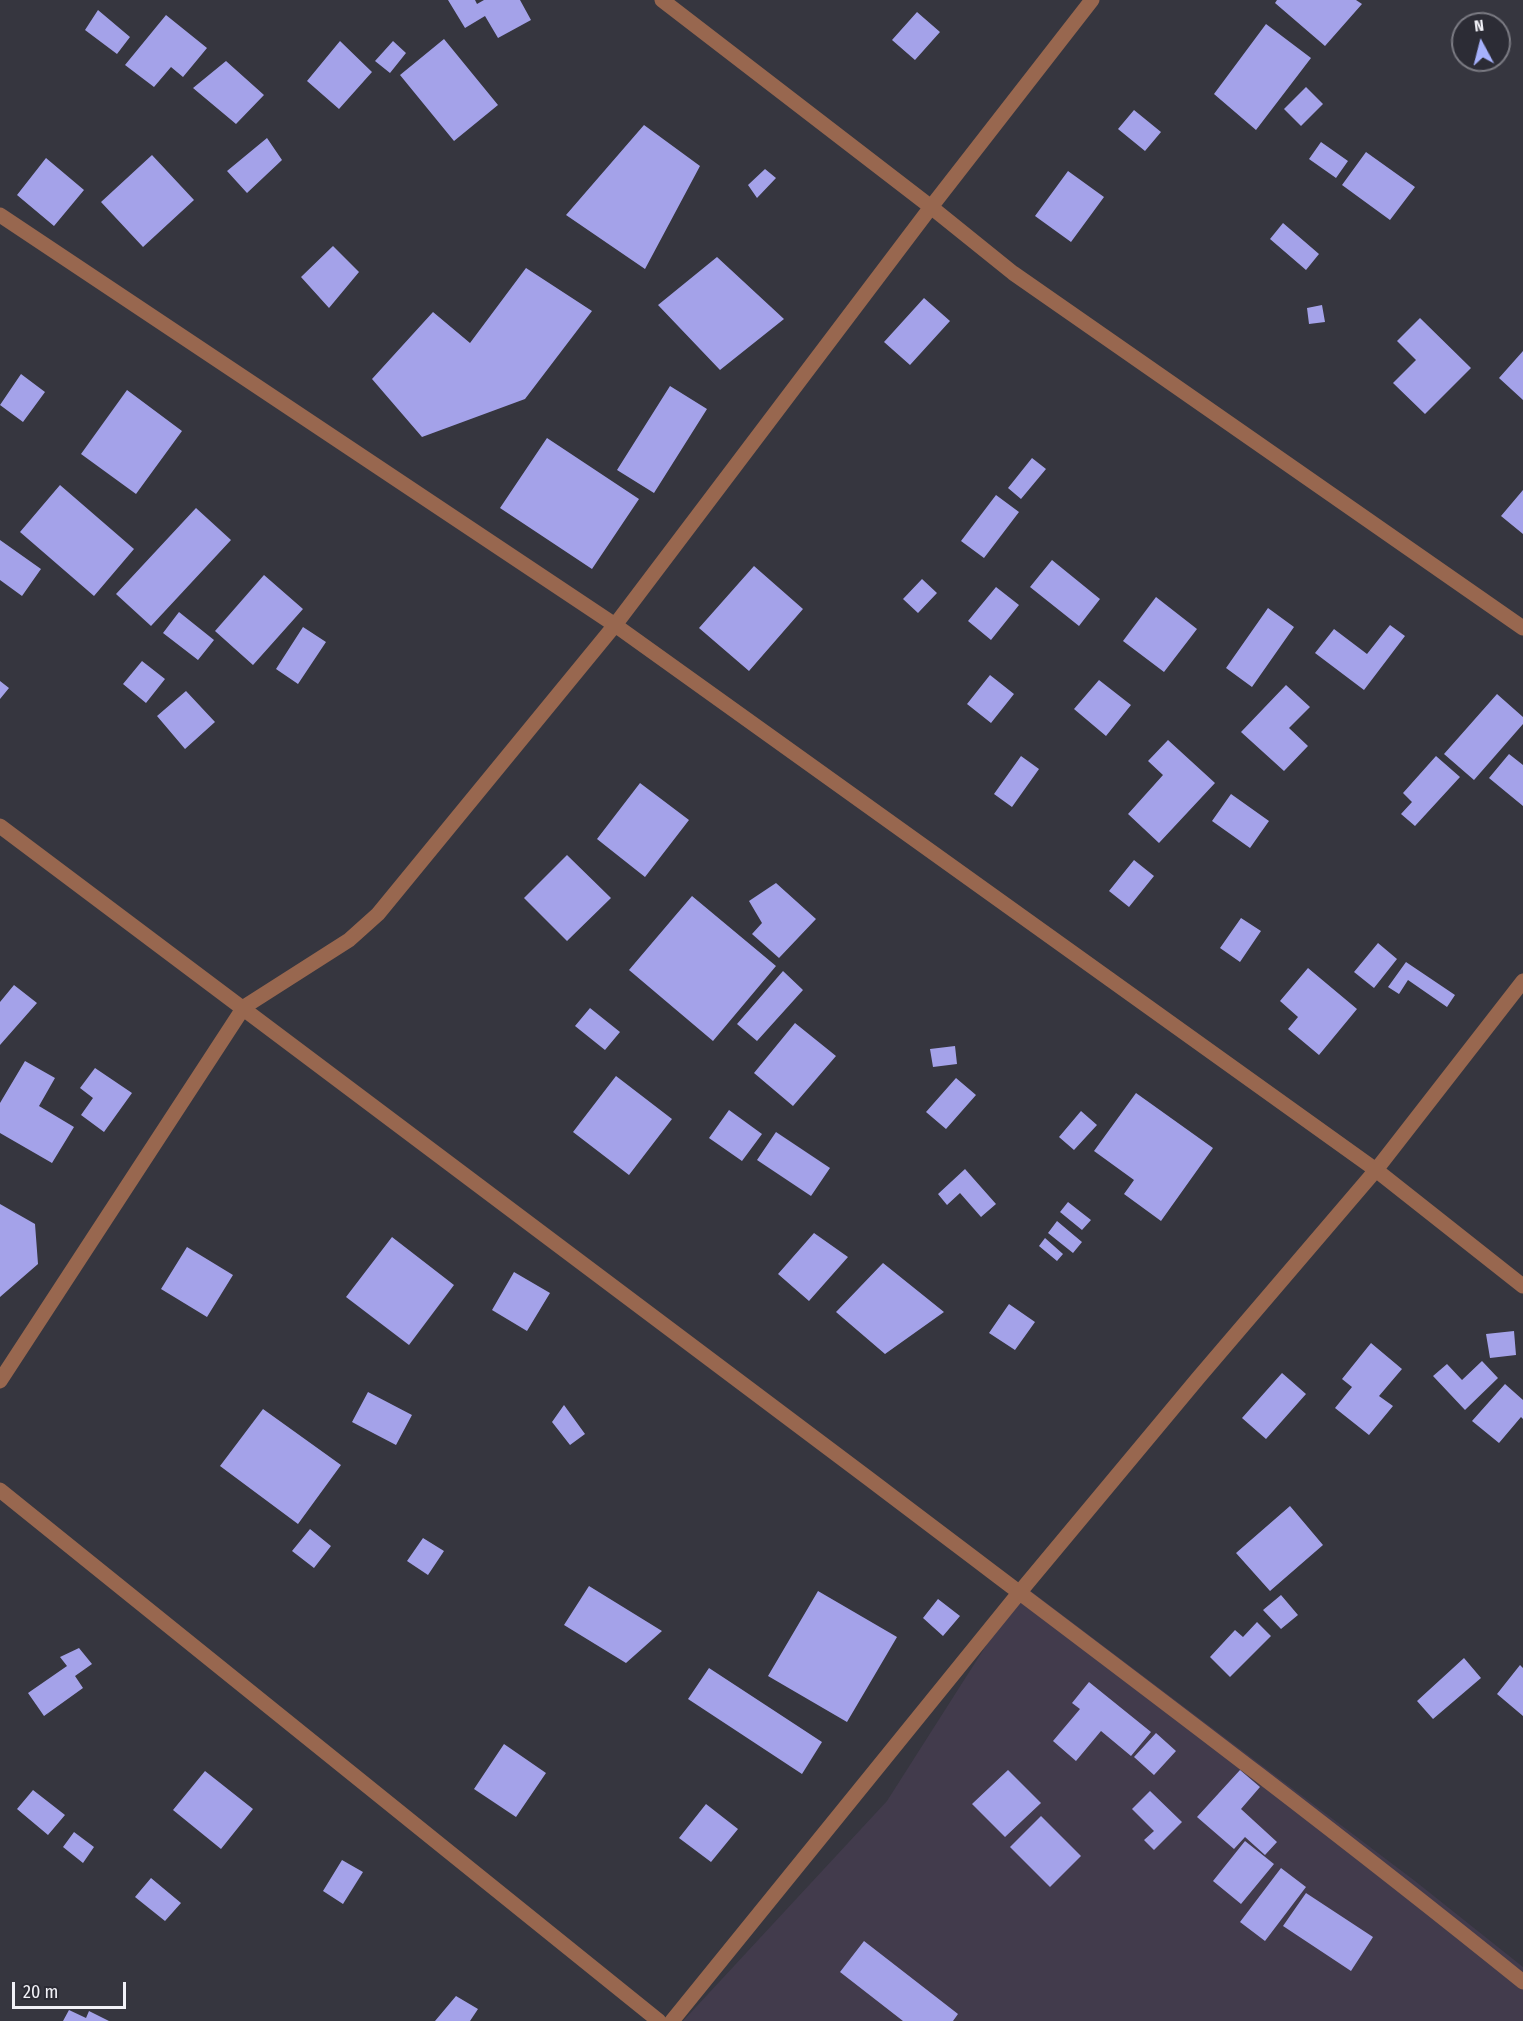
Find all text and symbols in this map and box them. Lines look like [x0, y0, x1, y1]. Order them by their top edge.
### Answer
north arrow [1451, 12, 1511, 72]
text: N [1473, 16, 1485, 36]
scale bar [15, 1970, 129, 2008]
text: 20 m [23, 1981, 58, 2003]

